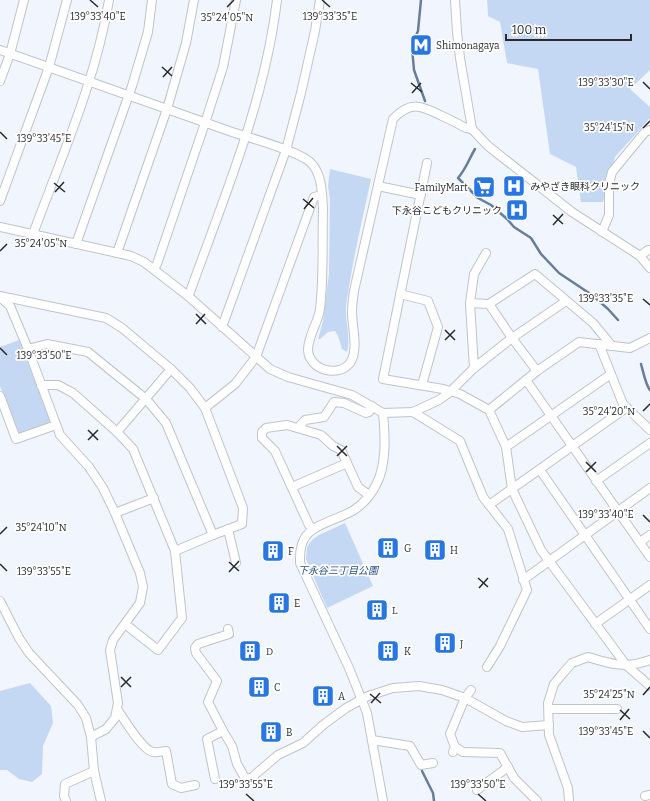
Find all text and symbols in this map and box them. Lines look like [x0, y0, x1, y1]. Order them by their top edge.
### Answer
text: 139°33'40"E [70, 11, 126, 23]
text: 139°33'35"E [303, 11, 357, 23]
text: 35°24'05"N [201, 12, 253, 24]
scale bar [506, 16, 631, 42]
text: 100 m [512, 23, 547, 37]
metro station icon: Shimonagaya [408, 32, 434, 58]
place label: Shimonagaya [436, 40, 500, 52]
text: 139°33'30"E [578, 77, 634, 89]
text: 35°24'15"N [584, 122, 634, 134]
text: 139°33'45"E [17, 133, 71, 145]
hospital icon: みやざき眼科クリニック [501, 173, 527, 199]
supermarket icon: FamilyMart [471, 174, 497, 200]
place label: みやざき眼科クリニック [530, 181, 640, 193]
place label: FamilyMart [414, 182, 468, 194]
hospital icon: 下永谷こどもクリニック [504, 197, 530, 223]
place label: 下永谷こどもクリニック [392, 205, 502, 217]
text: 35°24'05"N [15, 238, 67, 250]
text: 139°33'35"E [579, 293, 633, 305]
text: 139°33'50"E [16, 350, 72, 362]
text: 35°24'20"N [583, 406, 635, 418]
text: 139°33'40"E [578, 509, 634, 521]
text: 35°24'10"N [15, 522, 67, 534]
building icon: G [375, 535, 401, 561]
building icon: H [422, 537, 448, 563]
building icon: F [260, 538, 286, 564]
place label: G [404, 543, 412, 555]
place label: H [450, 545, 458, 557]
place label: F [288, 546, 294, 558]
park label: 下永谷三丁目公園 [298, 565, 380, 577]
text: 139°33'55"E [17, 566, 71, 578]
building icon: E [266, 590, 292, 616]
building icon: L [364, 597, 390, 623]
place label: E [294, 598, 300, 610]
place label: L [392, 605, 398, 617]
building icon: J [432, 630, 458, 656]
building icon: D [237, 638, 263, 664]
building icon: K [375, 638, 401, 664]
place label: J [459, 638, 463, 650]
place label: D [266, 646, 273, 658]
place label: K [404, 646, 411, 658]
building icon: C [246, 674, 272, 700]
place label: C [274, 682, 280, 694]
building icon: A [310, 683, 336, 709]
text: 35°24'25"N [583, 689, 635, 701]
place label: A [338, 691, 346, 703]
building icon: B [258, 719, 284, 745]
text: 139°33'45"E [579, 726, 633, 738]
place label: B [286, 727, 292, 739]
text: 139°33'55"E [219, 779, 273, 791]
text: 139°33'50"E [450, 779, 506, 791]

